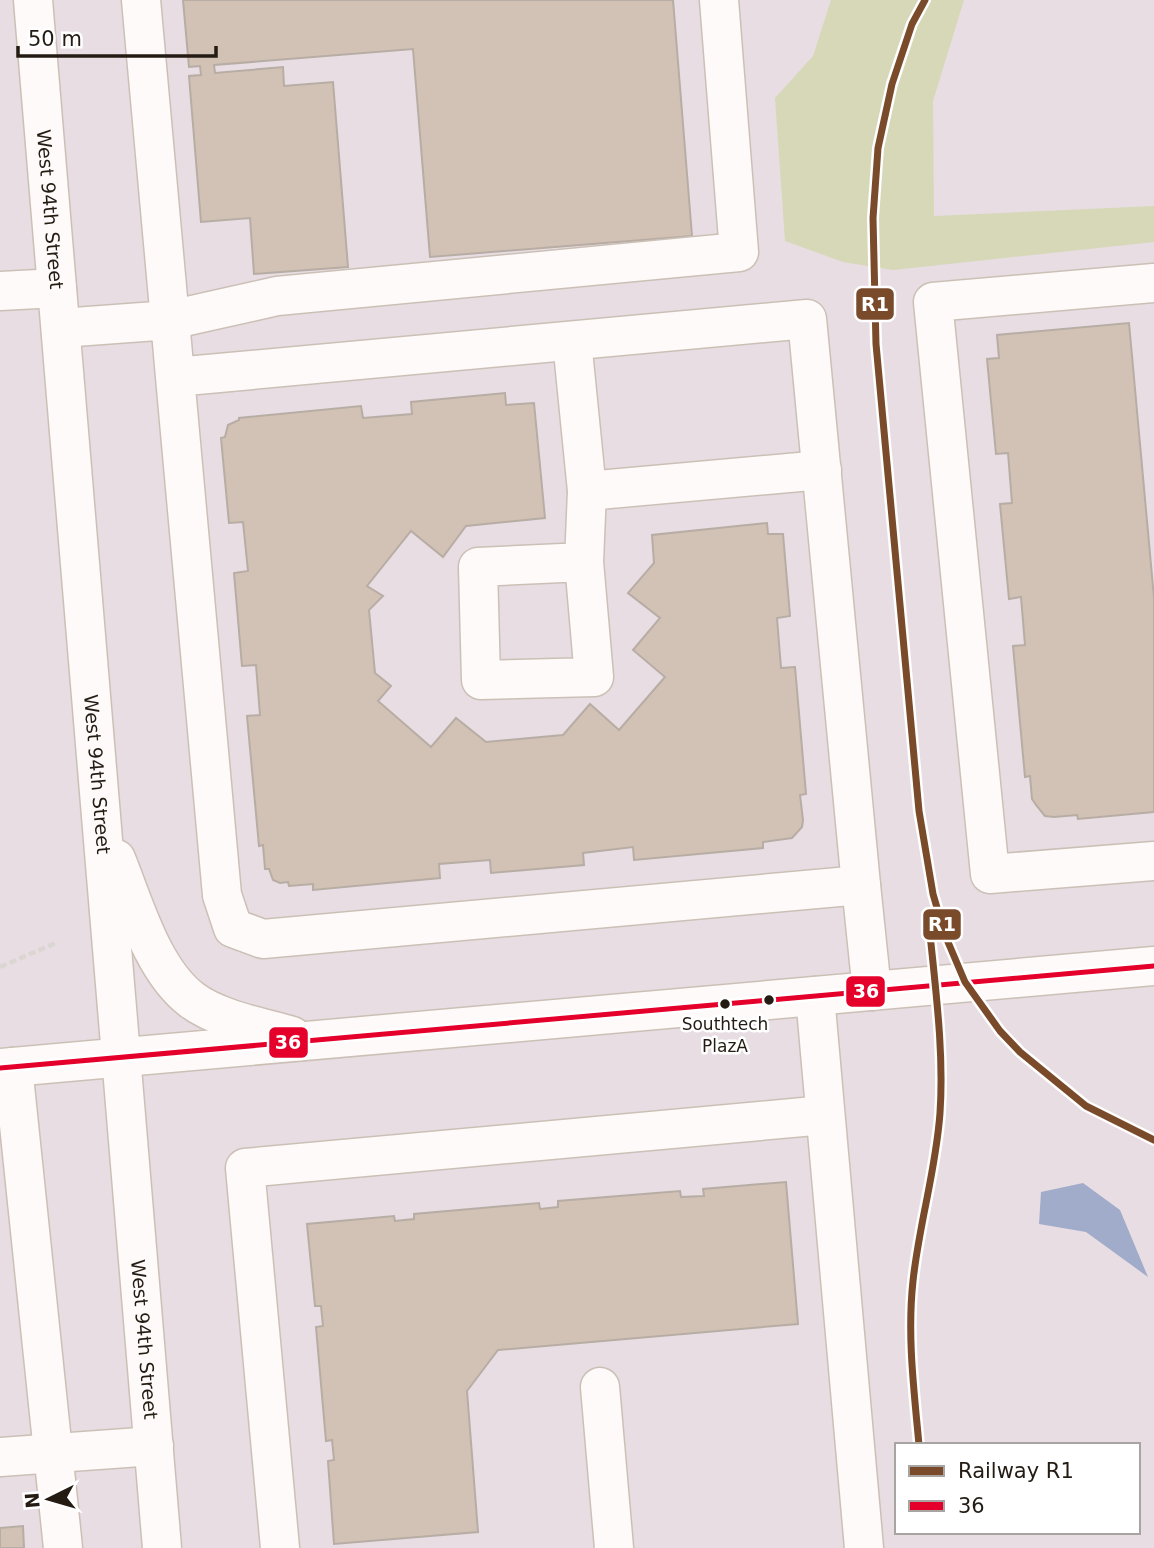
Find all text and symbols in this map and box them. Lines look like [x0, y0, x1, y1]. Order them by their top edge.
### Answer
scale bar [18, 14, 215, 58]
text: 50 m [28, 27, 82, 51]
street label: West 94th Street [33, 128, 68, 290]
line badge: R1 [855, 287, 895, 321]
text: R1 [861, 293, 889, 315]
street label: West 94th Street [80, 694, 115, 855]
line badge: R1 [922, 908, 962, 941]
text: R1 [928, 913, 956, 935]
line badge: 36 [845, 975, 886, 1008]
text: 36 [853, 980, 879, 1002]
unlabelled marker [762, 993, 776, 1007]
marker: Southtech PlazA [718, 997, 732, 1011]
place label: Southtech PlazA [682, 1014, 768, 1056]
line badge: 36 [268, 1026, 309, 1059]
text: 36 [275, 1031, 301, 1053]
street label: West 94th Street [127, 1259, 162, 1420]
legend [895, 1443, 1140, 1534]
text: Railway R1 [958, 1459, 1074, 1483]
north arrow [14, 1464, 84, 1534]
text: N [20, 1492, 44, 1509]
text: 36 [958, 1494, 985, 1518]

